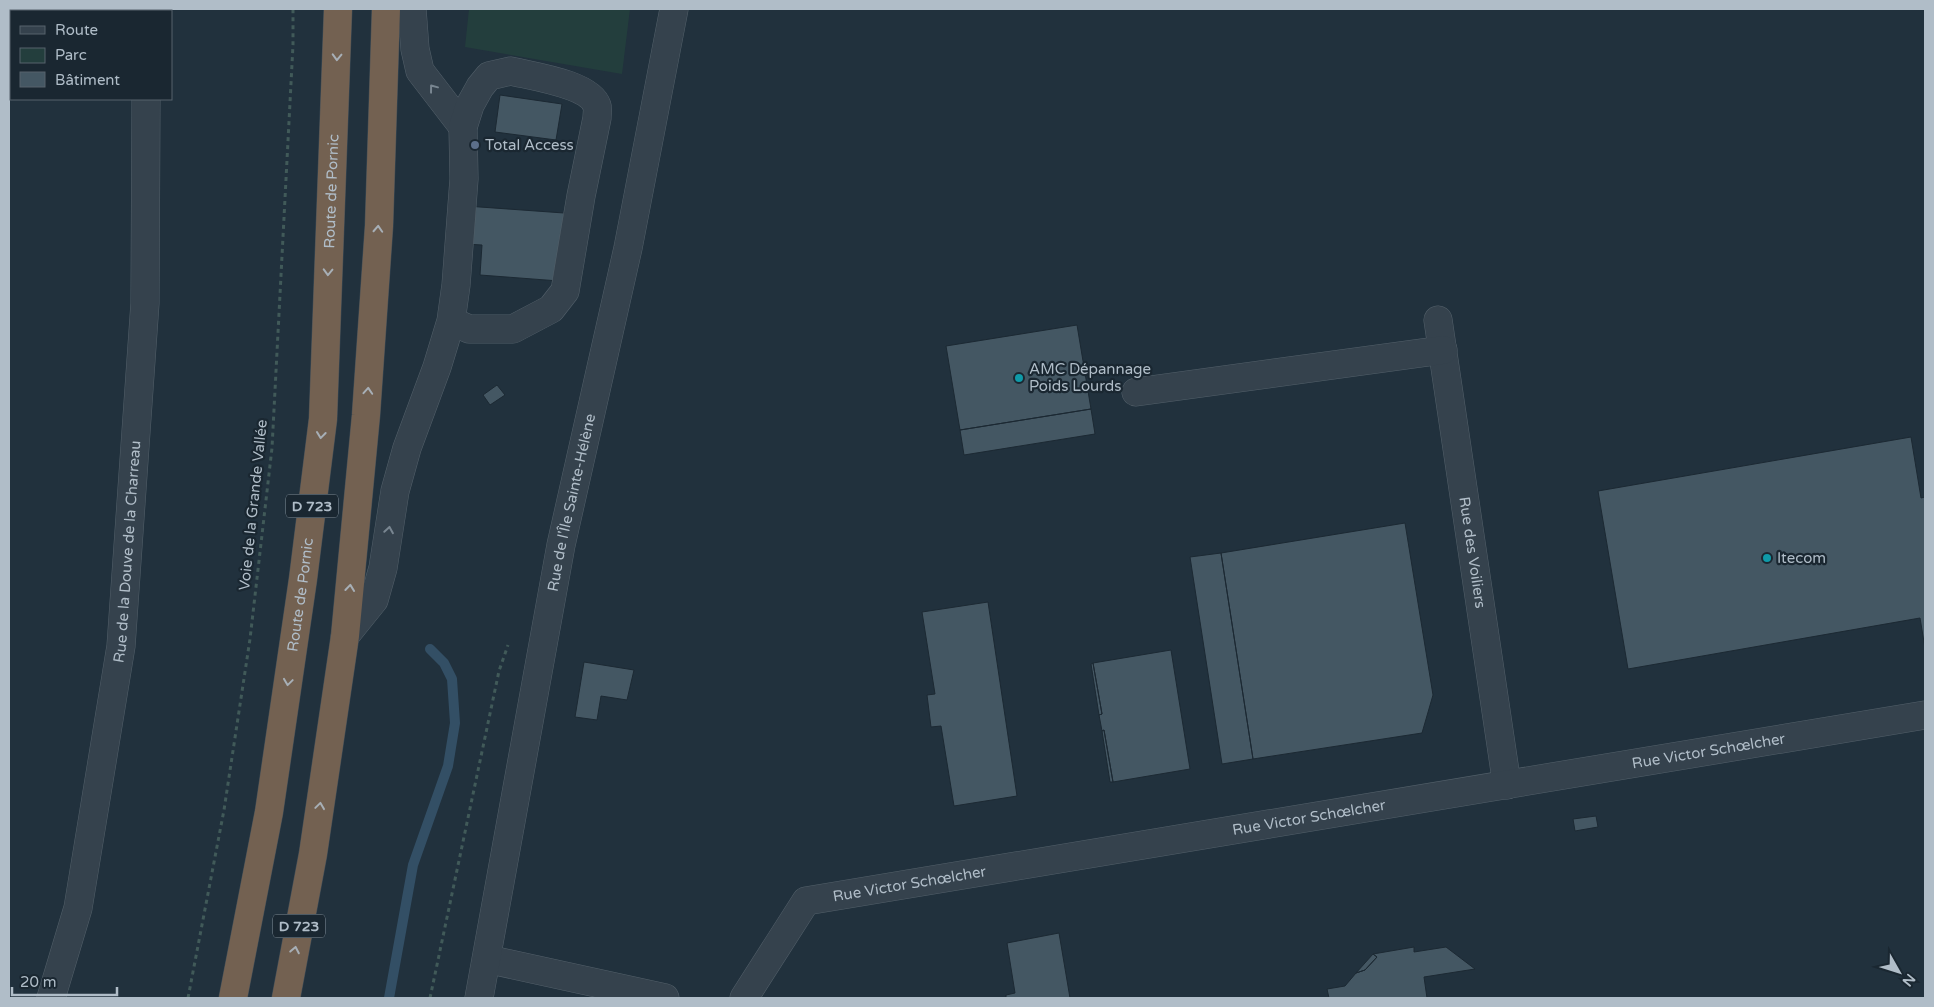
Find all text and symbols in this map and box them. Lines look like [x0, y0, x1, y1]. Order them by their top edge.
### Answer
legend [10, 10, 172, 100]
text: Route [55, 21, 98, 39]
text: Parc [55, 46, 87, 64]
one-way arrow [331, 54, 342, 62]
text: Bâtiment [55, 71, 120, 89]
one-way arrow [430, 85, 439, 94]
street label: Route de Pornic [320, 134, 342, 249]
place label: Total Access [485, 136, 574, 154]
marker: Total Access [469, 139, 481, 151]
one-way arrow [373, 225, 384, 233]
one-way arrow [323, 269, 334, 277]
place label: AMC Dépannage Poids Lourds [1029, 360, 1151, 395]
marker: AMC Dépannage Poids Lourds [1013, 372, 1025, 384]
one-way arrow [362, 387, 373, 395]
street label: Rue de l'Île Sainte-Hélène [544, 412, 599, 593]
street label: Voie de la Grande Vallée [235, 419, 271, 591]
one-way arrow [316, 431, 327, 439]
street label: Rue de la Douve de la Charreau [109, 440, 144, 664]
road number: D 723 [286, 494, 338, 518]
street label: Rue des Voiliers [1455, 495, 1490, 610]
one-way arrow [384, 525, 394, 534]
street label: Route de Pornic [284, 537, 317, 653]
place label: Itecom [1777, 549, 1826, 567]
marker: Itecom [1761, 552, 1773, 564]
one-way arrow [344, 584, 355, 592]
one-way arrow [283, 678, 293, 687]
street label: Rue Victor Schœlcher [1631, 729, 1787, 773]
street label: Rue Victor Schœlcher [1231, 796, 1387, 839]
one-way arrow [314, 801, 325, 809]
street label: Rue Victor Schœlcher [832, 862, 988, 905]
road number: D 723 [273, 914, 325, 938]
one-way arrow [289, 946, 299, 955]
north arrow [1874, 947, 1924, 997]
scale bar [12, 964, 118, 996]
text: N [1899, 970, 1919, 990]
text: 20 m [20, 973, 57, 991]

